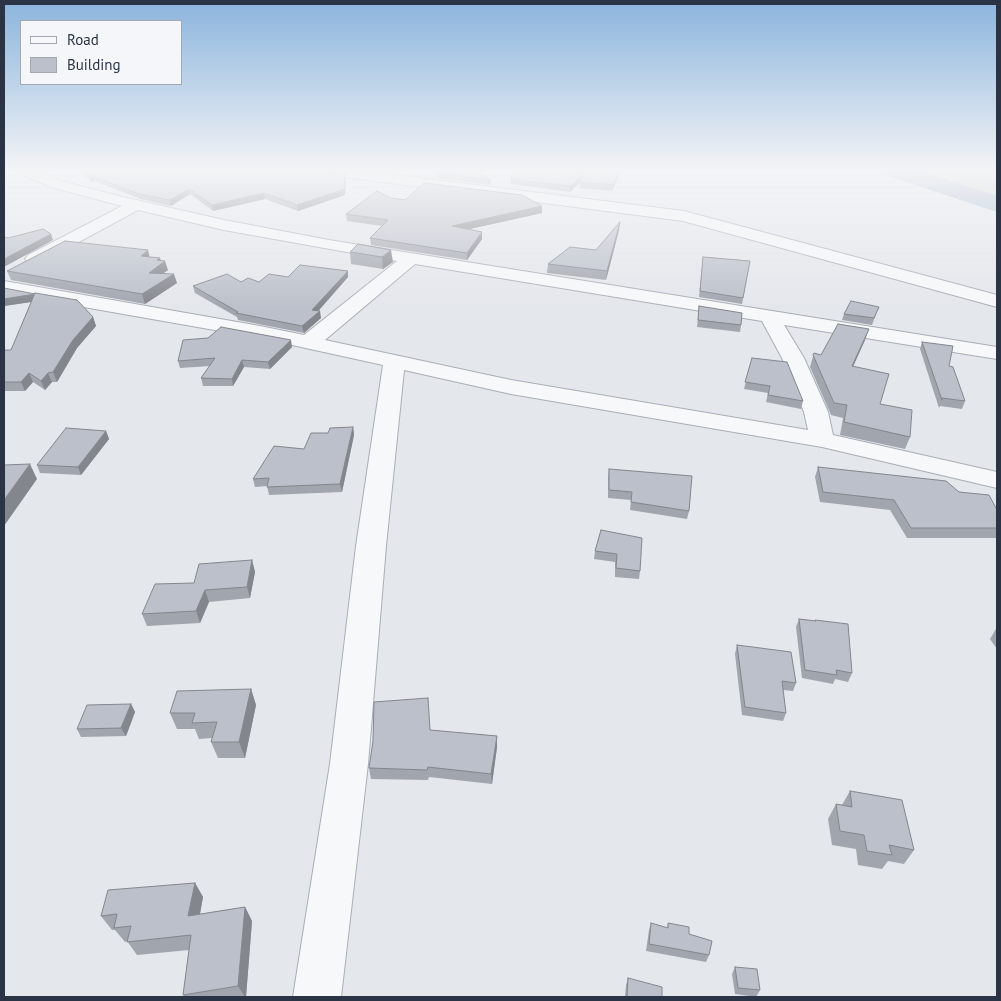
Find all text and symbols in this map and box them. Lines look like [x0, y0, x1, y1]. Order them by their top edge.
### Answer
legend [20, 20, 182, 85]
text: Road [67, 30, 99, 49]
text: Building [67, 55, 121, 74]

